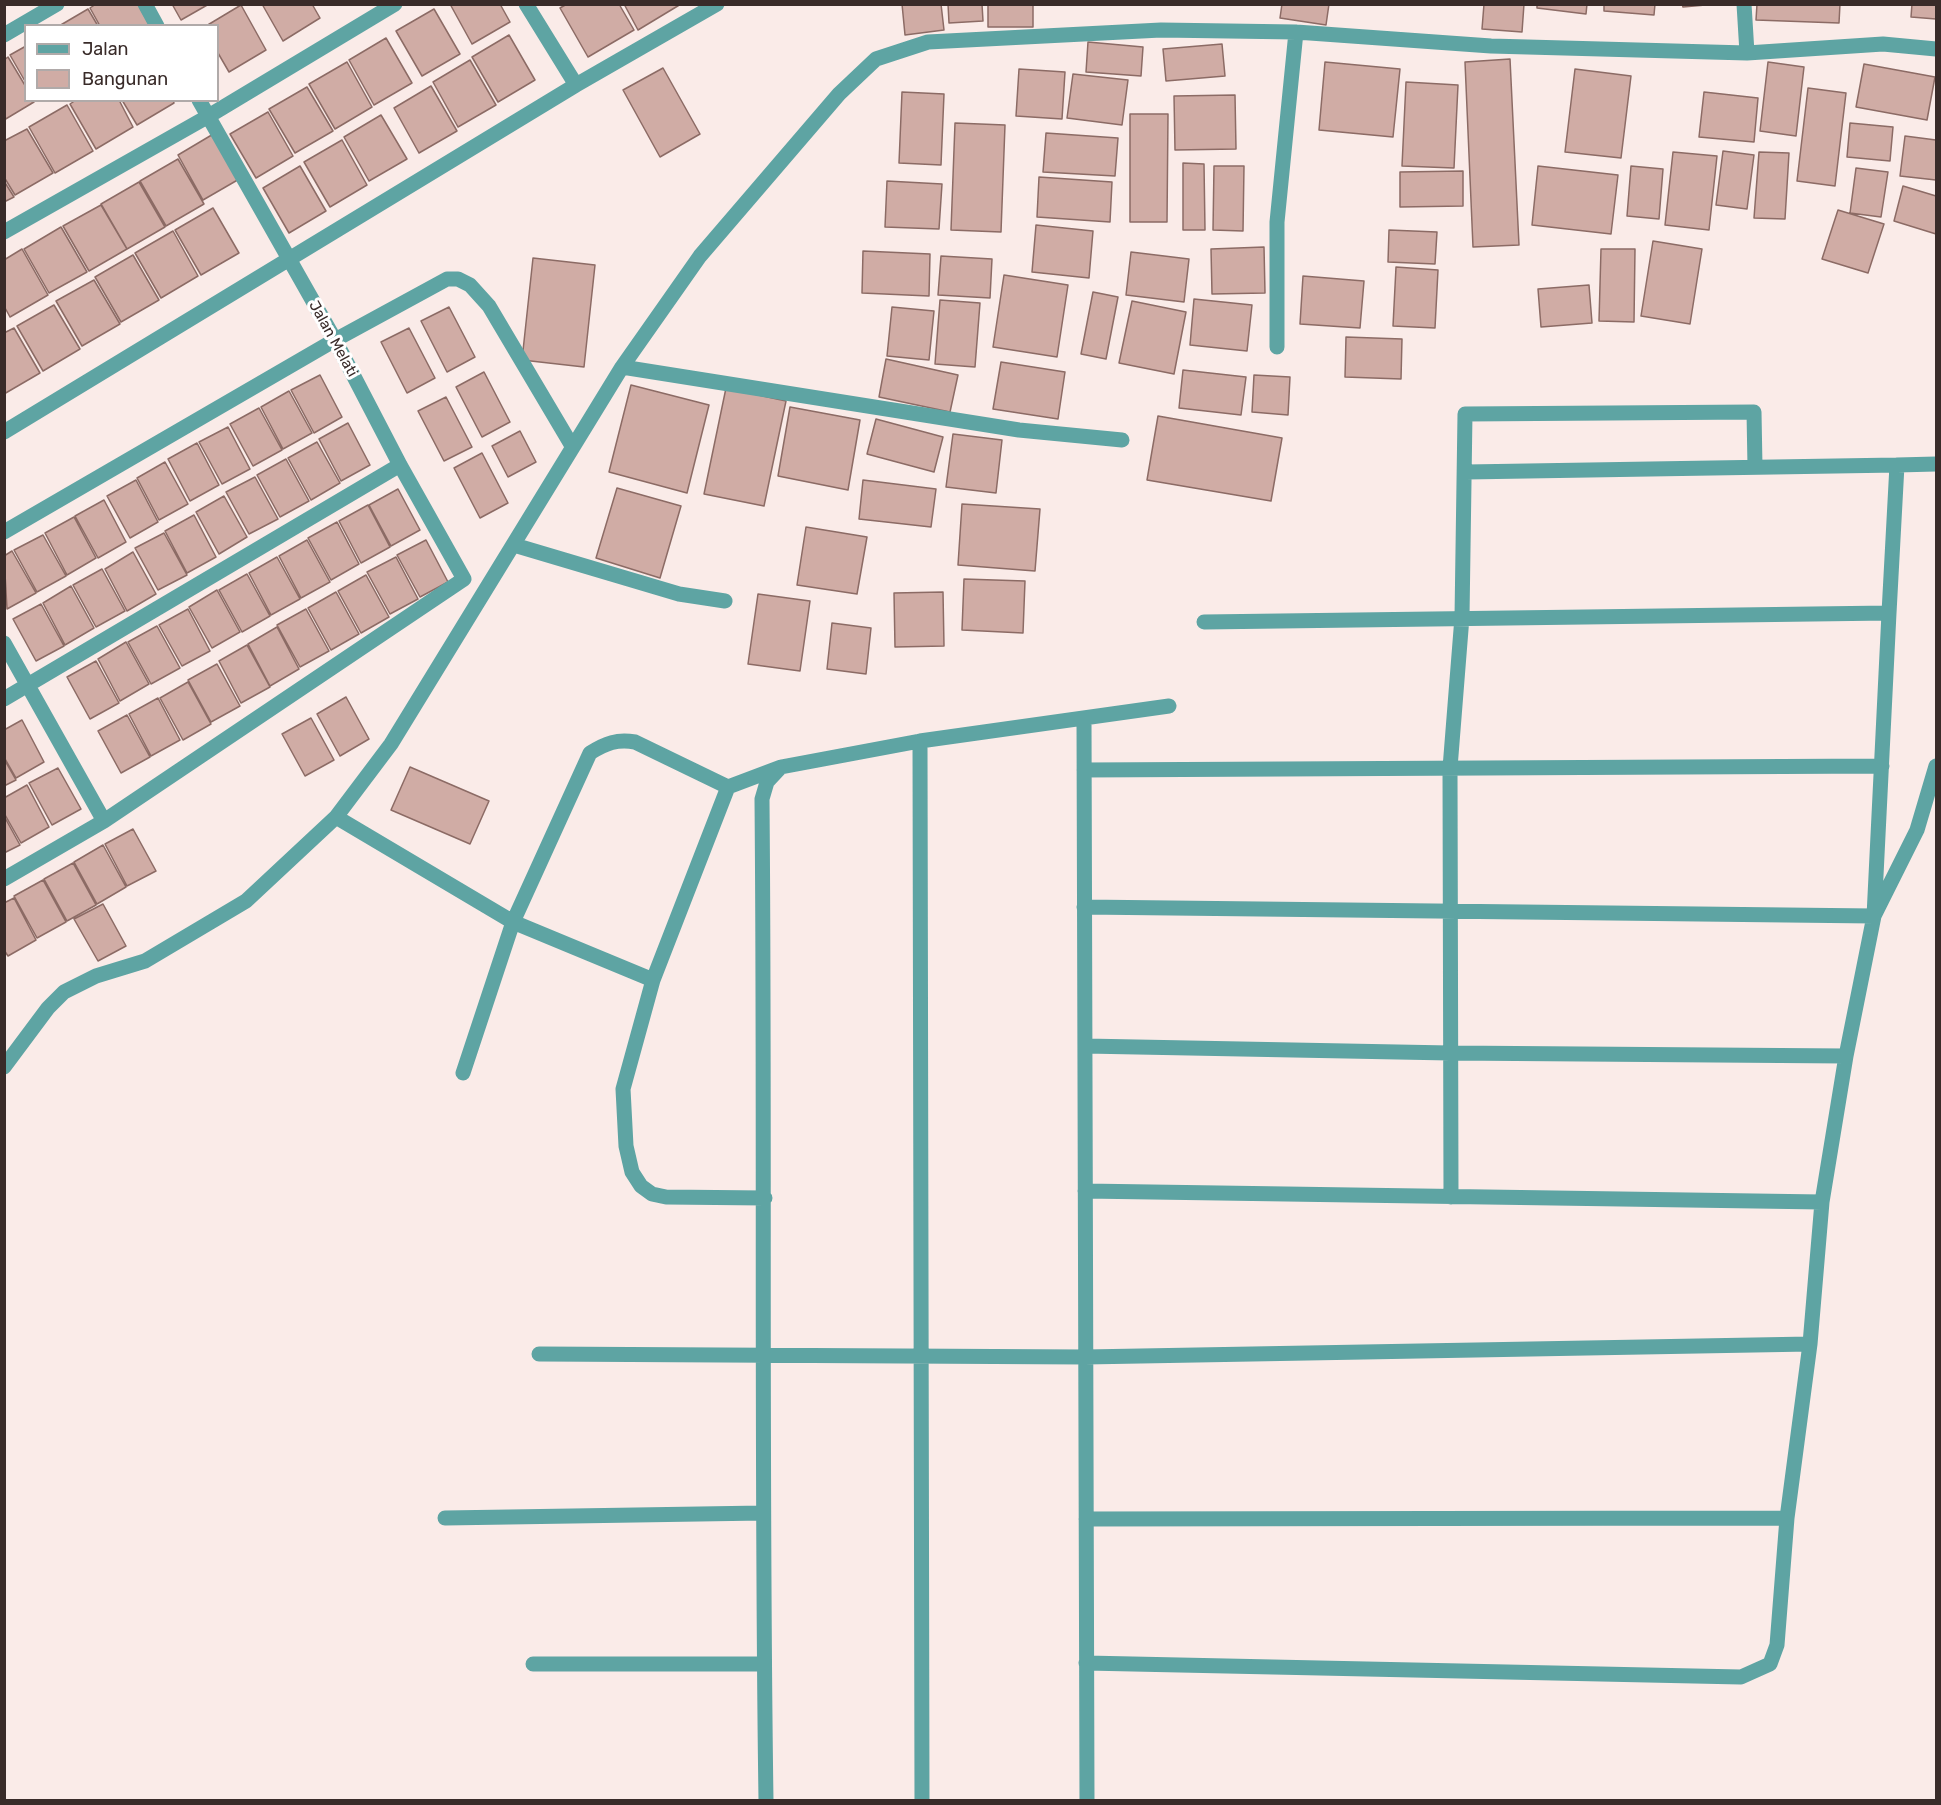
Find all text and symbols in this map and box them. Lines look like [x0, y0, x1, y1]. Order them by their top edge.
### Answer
legend [24, 24, 219, 102]
text: Jalan [82, 38, 129, 60]
text: Bangunan [82, 68, 168, 90]
street label: Jalan Melati [305, 298, 361, 380]

